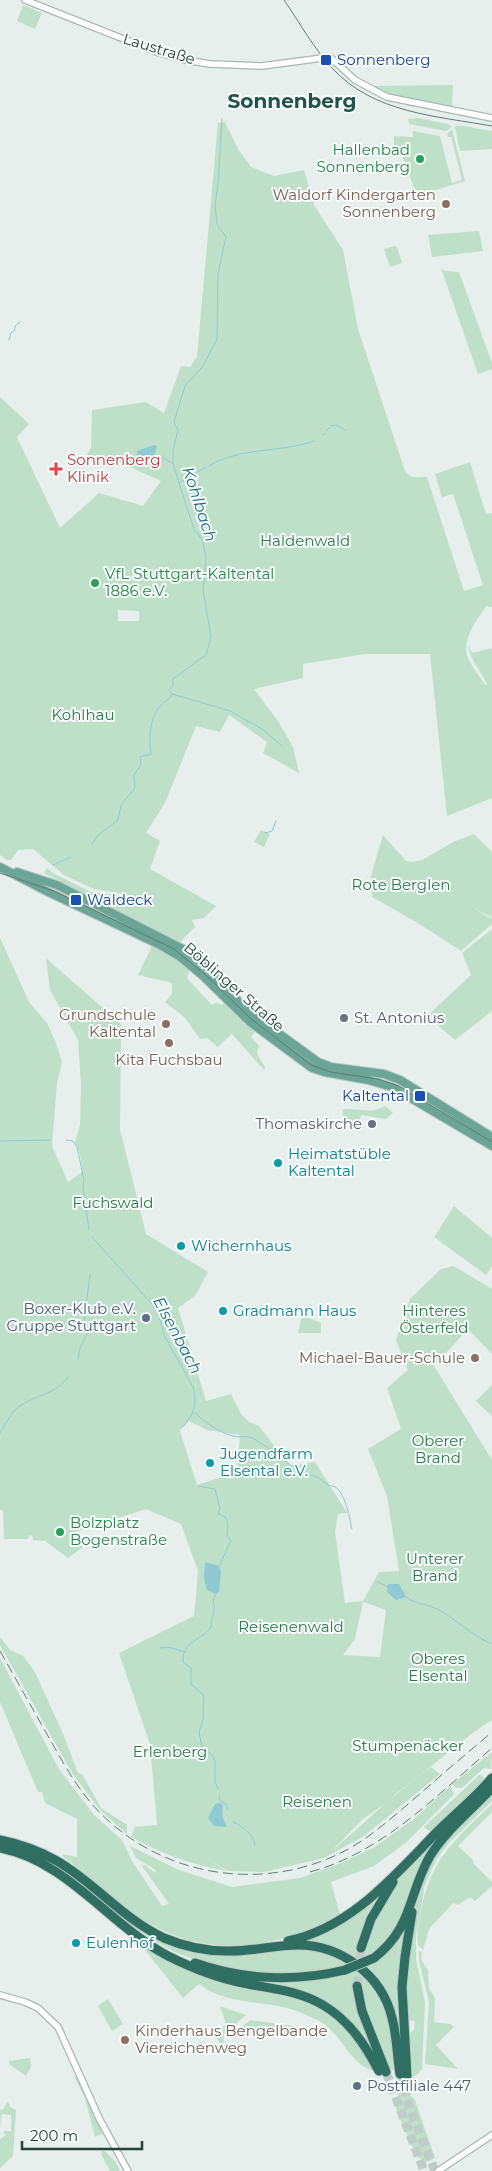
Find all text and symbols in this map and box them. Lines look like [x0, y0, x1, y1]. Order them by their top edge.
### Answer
street label: Laustraße [121, 29, 198, 68]
place label: Sonnenberg [337, 50, 430, 69]
marker: Sonnenberg [319, 53, 333, 67]
district label: Sonnenberg [228, 89, 356, 113]
place label: Hallenbad Sonnenberg [317, 140, 410, 176]
marker: Hallenbad Sonnenberg [414, 153, 426, 165]
place label: Waldorf Kindergarten Sonnenberg [272, 185, 436, 221]
marker: Waldorf Kindergarten Sonnenberg [440, 198, 452, 210]
place label: Sonnenberg Klinik [67, 450, 160, 486]
marker: Sonnenberg Klinik [49, 462, 63, 476]
water label: Kohlbach [179, 464, 221, 544]
park label: Haldenwald [260, 531, 350, 550]
place label: VfL Stuttgart-Kaltental 1886 e.V. [105, 564, 274, 600]
marker: VfL Stuttgart-Kaltental 1886 e.V. [89, 577, 101, 589]
park label: Kohlhau [52, 705, 114, 724]
park label: Rote Berglen [352, 875, 450, 894]
place label: Waldeck [87, 890, 152, 909]
marker: Waldeck [69, 893, 83, 907]
street label: Böblinger Straße [180, 938, 288, 1035]
place label: Grundschule Kaltental [59, 1005, 156, 1041]
place label: St. Antonius [354, 1008, 444, 1027]
marker: St. Antonius [338, 1012, 350, 1024]
marker: Grundschule Kaltental [160, 1018, 172, 1030]
marker: Kita Fuchsbau [163, 1037, 175, 1049]
place label: Kita Fuchsbau [115, 1050, 223, 1069]
place label: Kaltental [342, 1086, 409, 1105]
marker: Kaltental [413, 1089, 427, 1103]
place label: Thomaskirche [255, 1114, 362, 1133]
marker: Thomaskirche [366, 1118, 378, 1130]
place label: Heimatstüble Kaltental [288, 1144, 391, 1180]
marker: Heimatstüble Kaltental [272, 1157, 284, 1169]
park label: Fuchswald [73, 1193, 153, 1212]
place label: Wichernhaus [191, 1236, 291, 1255]
marker: Wichernhaus [175, 1240, 187, 1252]
water label: Elsenbach [149, 1293, 206, 1377]
place label: Boxer-Klub e.V. Gruppe Stuttgart [6, 1299, 136, 1335]
place label: Gradmann Haus [233, 1301, 356, 1320]
park label: Hinteres Österfeld [399, 1301, 469, 1337]
marker: Gradmann Haus [217, 1305, 229, 1317]
marker: Boxer-Klub e.V. Gruppe Stuttgart [140, 1312, 152, 1324]
place label: Michael-Bauer-Schule [299, 1348, 465, 1367]
marker: Michael-Bauer-Schule [469, 1352, 481, 1364]
park label: Oberer Brand [412, 1431, 464, 1467]
place label: Jugendfarm Elsental e.V. [219, 1444, 313, 1480]
marker: Jugendfarm Elsental e.V. [204, 1457, 216, 1469]
place label: Bolzplatz Bogenstraße [70, 1513, 167, 1549]
marker: Bolzplatz Bogenstraße [54, 1526, 66, 1538]
park label: Unterer Brand [406, 1549, 464, 1585]
park label: Reisenenwald [238, 1617, 344, 1636]
park label: Oberes Elsental [408, 1649, 468, 1685]
park label: Stumpenäcker [352, 1736, 464, 1755]
park label: Erlenberg [133, 1742, 207, 1761]
park label: Reisenen [282, 1792, 352, 1811]
place label: Eulenhof [86, 1933, 155, 1952]
marker: Eulenhof [70, 1937, 82, 1949]
place label: Kinderhaus Bengelbande Viereichenweg [135, 2021, 328, 2057]
marker: Kinderhaus Bengelbande Viereichenweg [119, 2034, 131, 2046]
place label: Postfiliale 447 [367, 2076, 471, 2095]
marker: Postfiliale 447 [351, 2080, 363, 2092]
scale bar [22, 2118, 142, 2150]
text: 200 m [30, 2126, 78, 2145]

